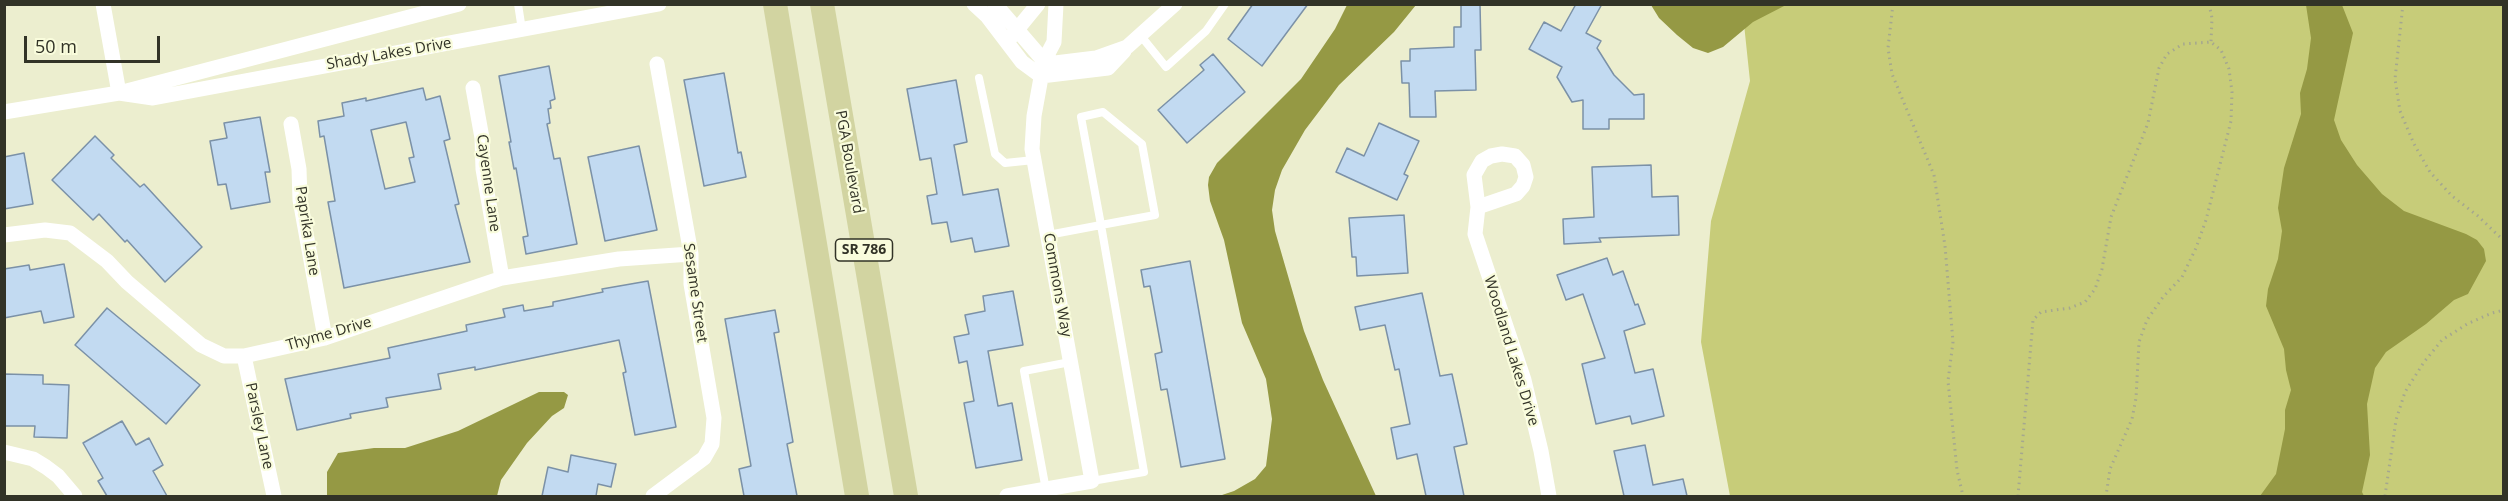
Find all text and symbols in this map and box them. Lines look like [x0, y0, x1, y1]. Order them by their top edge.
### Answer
scale bar [27, 24, 164, 62]
text: 50 m [35, 34, 77, 58]
street label: Shady Lakes Drive [325, 34, 453, 74]
street label: PGA Boulevard [831, 109, 867, 215]
street label: Cayenne Lane [472, 133, 504, 233]
street label: Paprika Lane [291, 185, 323, 277]
street label: Commons Way [1039, 232, 1075, 338]
road number: SR 786 [836, 239, 892, 261]
street label: Sesame Street [679, 242, 711, 344]
street label: Woodland Lakes Drive [1480, 274, 1542, 428]
street label: Thyme Drive [284, 313, 374, 355]
street label: Parsley Lane [241, 381, 277, 471]

